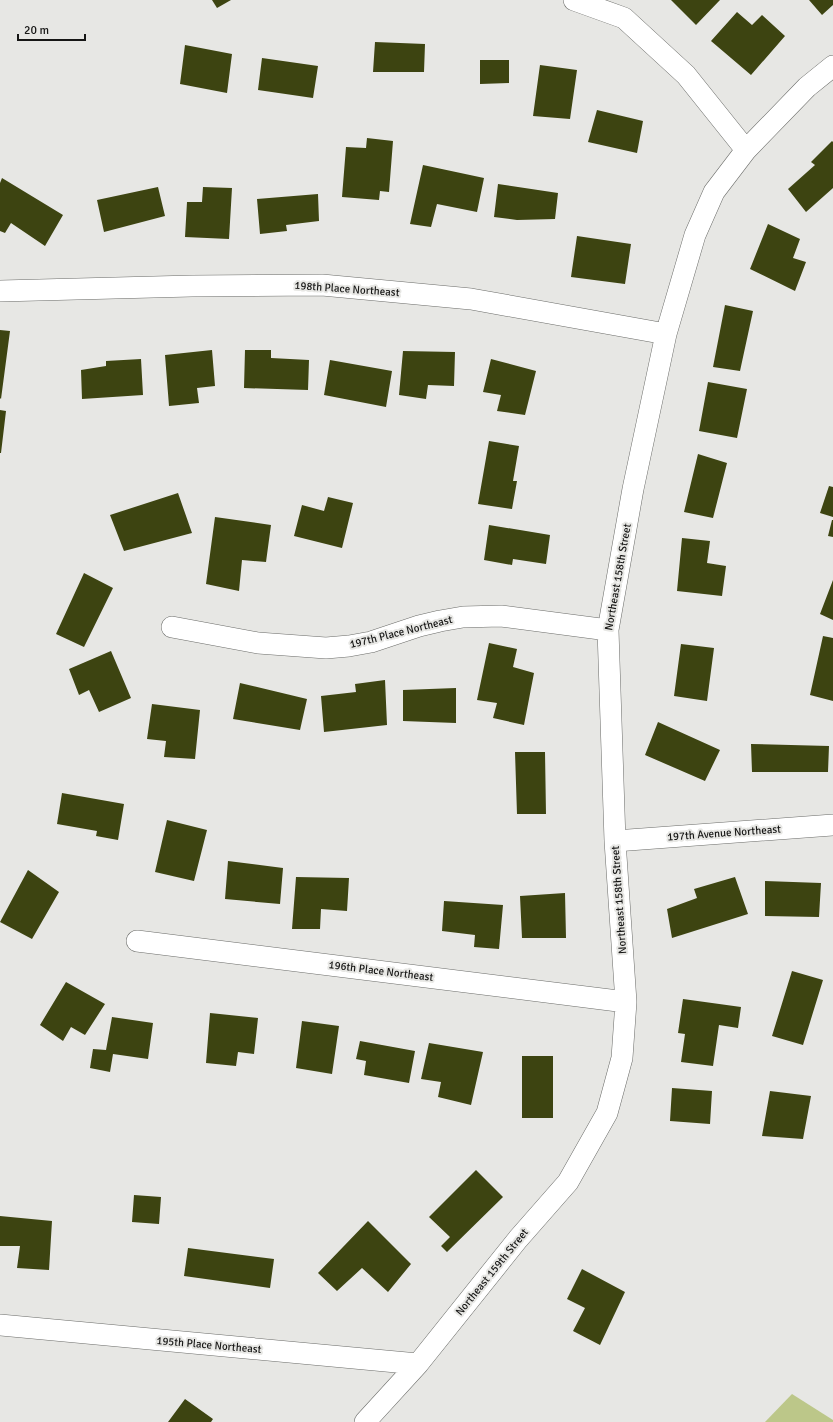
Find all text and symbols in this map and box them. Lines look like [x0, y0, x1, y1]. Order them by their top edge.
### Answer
scale bar [18, 16, 85, 42]
text: 20 m [24, 23, 49, 38]
street label: 198th Place Northeast [294, 279, 400, 299]
street label: Northeast 158th Street [602, 522, 634, 631]
street label: 197th Place Northeast [348, 613, 454, 651]
street label: 197th Avenue Northeast [667, 823, 781, 843]
street label: Northeast 158th Street [609, 845, 629, 954]
street label: 196th Place Northeast [328, 958, 434, 984]
street label: Northeast 159th Street [453, 1226, 531, 1318]
street label: 195th Place Northeast [156, 1334, 262, 1356]

